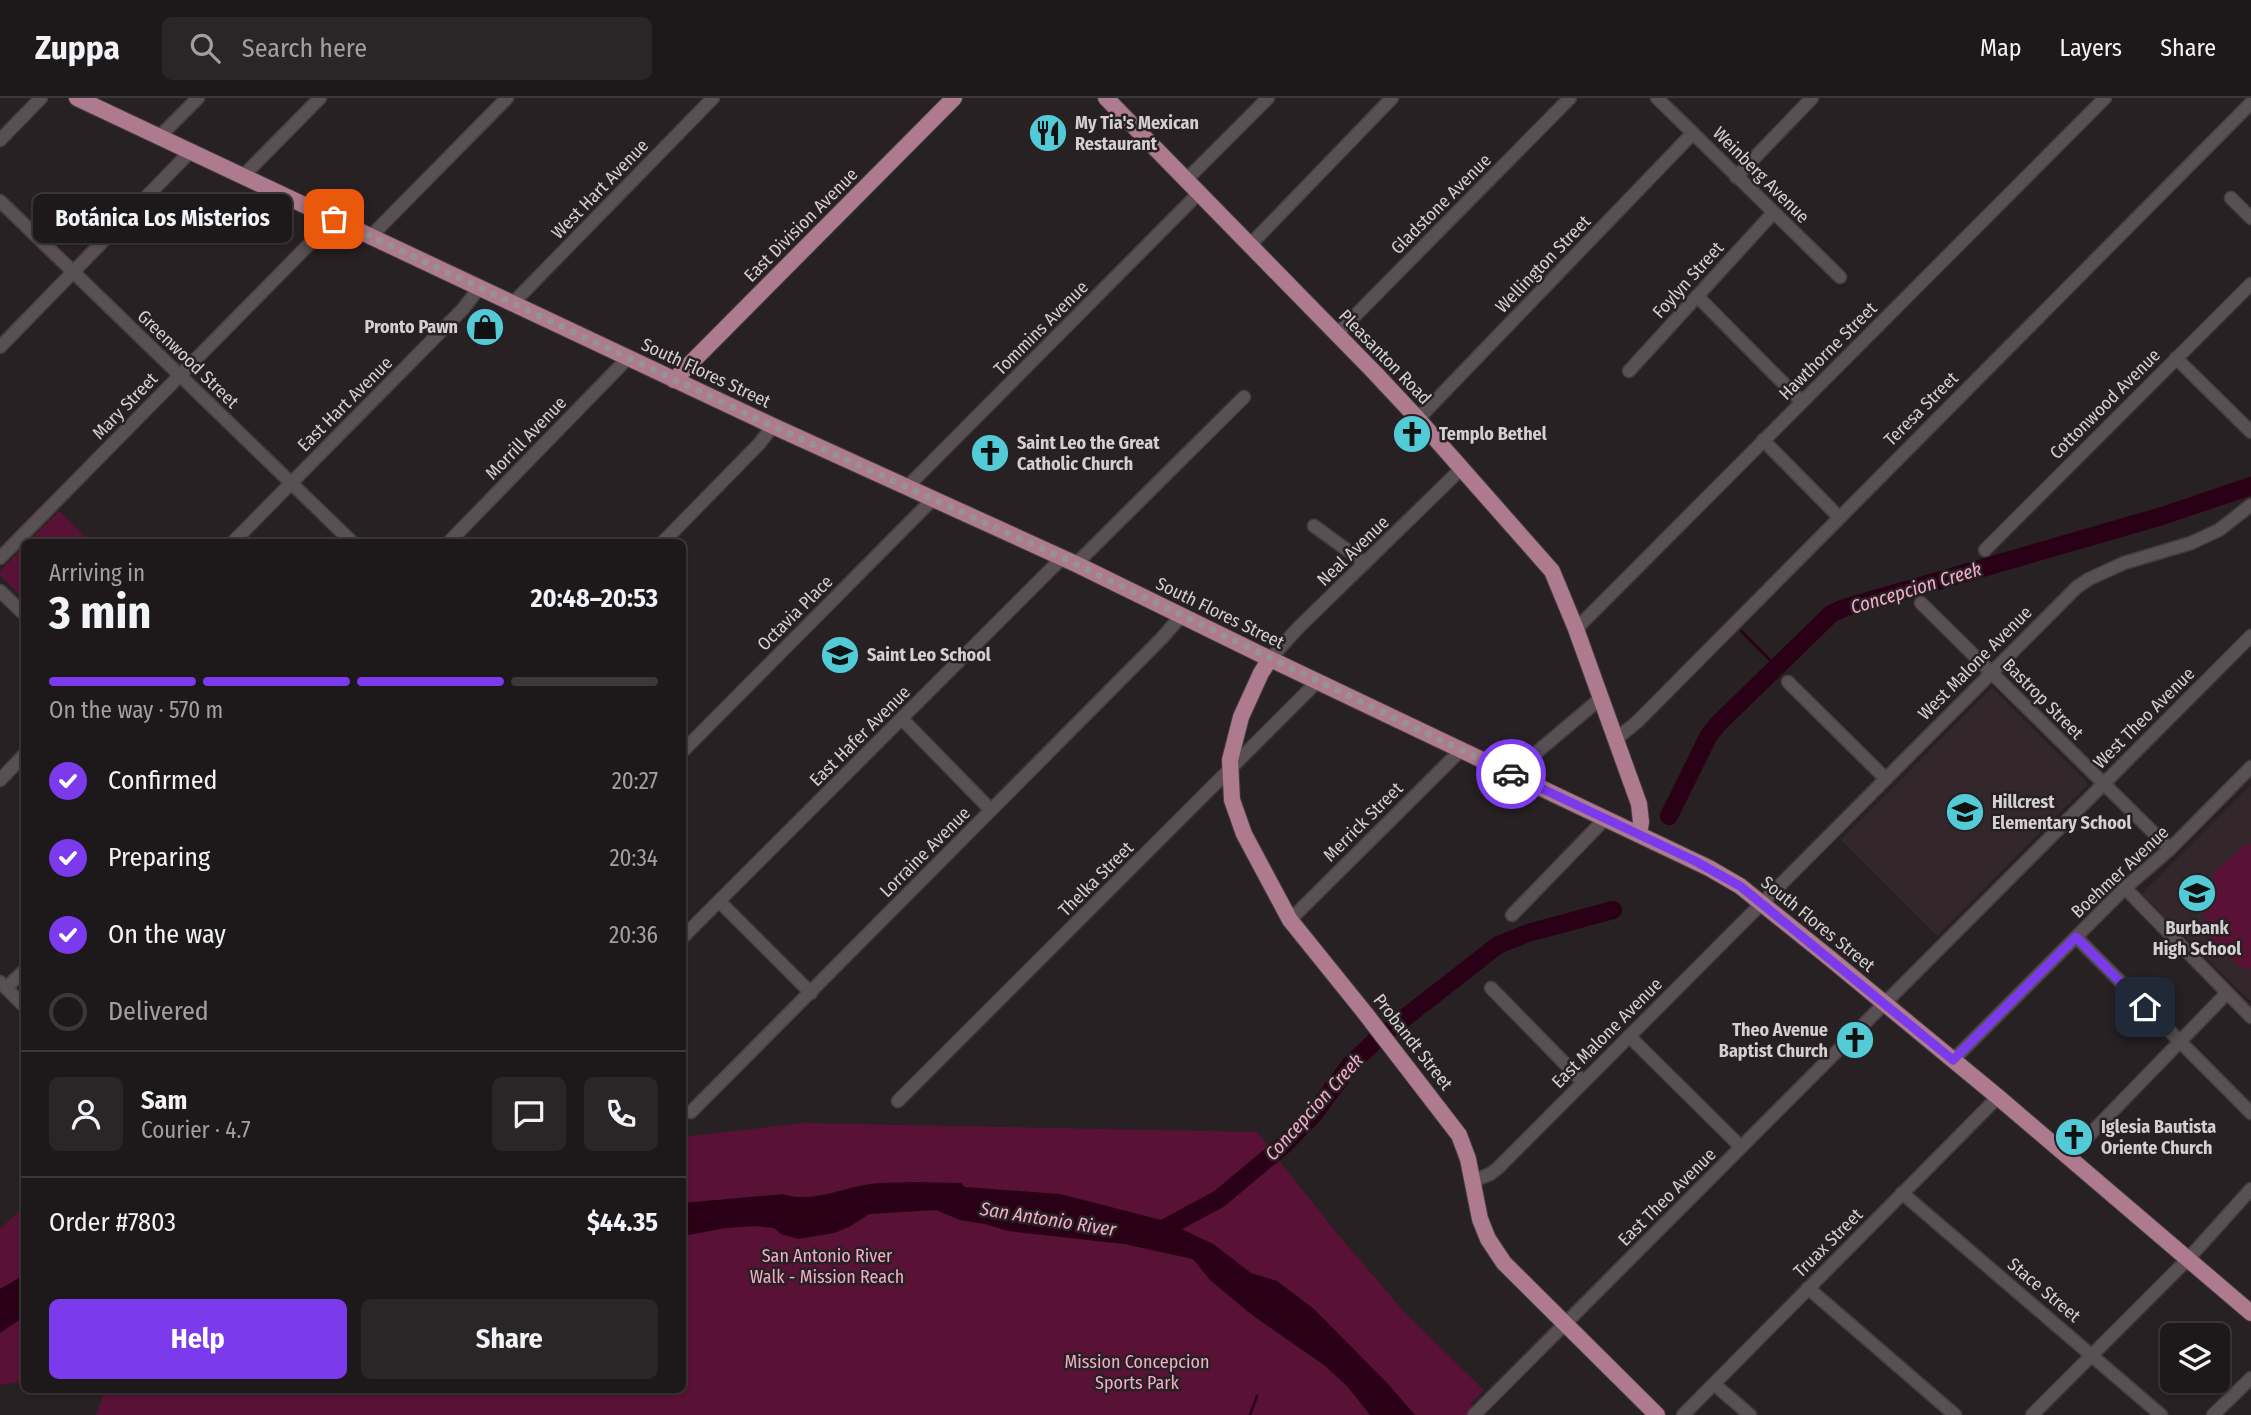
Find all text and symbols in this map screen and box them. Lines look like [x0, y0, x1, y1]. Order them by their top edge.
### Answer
search box [162, 17, 652, 80]
text: Zuppa [35, 28, 120, 68]
icon: search [186, 29, 224, 67]
text: Search here [242, 33, 367, 64]
text: Map [1980, 34, 2022, 62]
text: Layers [2060, 34, 2122, 62]
text: Share [2160, 34, 2216, 62]
restaurant icon: My Tia's Mexican Restaurant [1027, 112, 1069, 154]
place label: My Tia's Mexican Restaurant [1075, 112, 1199, 155]
street label: Weinberg Avenue [1708, 122, 1814, 228]
street label: West Hart Avenue [547, 134, 653, 243]
street label: Gladstone Avenue [1386, 149, 1496, 259]
street label: East Division Avenue [740, 163, 863, 286]
pin [304, 189, 364, 249]
callout: Botánica Los Misterios [33, 194, 292, 244]
icon: bag [315, 200, 353, 238]
text: Botánica Los Misterios [55, 204, 270, 232]
street label: Wellington Street [1491, 211, 1595, 317]
street label: Foylyn Street [1648, 237, 1728, 323]
street label: Tommins Avenue [989, 276, 1093, 380]
street label: Hawthorne Street [1774, 297, 1882, 405]
street label: Greenwood Street [133, 305, 243, 413]
street label: Pleasanton Road [1334, 305, 1436, 409]
shop icon: Pronto Pawn [464, 306, 506, 348]
place label: Pronto Pawn [364, 316, 458, 338]
street label: South Flores Street [638, 333, 774, 413]
street label: Cottonwood Avenue [2045, 344, 2165, 464]
street label: East Hart Avenue [293, 352, 397, 456]
street label: Teresa Street [1879, 367, 1963, 451]
street label: Mary Street [88, 368, 162, 444]
street label: Morrill Avenue [481, 392, 571, 484]
church icon: Templo Bethel [1391, 413, 1433, 455]
place label: Templo Bethel [1439, 423, 1547, 445]
church icon: Saint Leo the Great Catholic Church [969, 432, 1011, 474]
place label: Saint Leo the Great Catholic Church [1017, 432, 1160, 475]
street label: Neal Avenue [1312, 511, 1394, 591]
water label: Concepcion Creek [1848, 557, 1984, 619]
text: Arriving in [49, 559, 145, 587]
street label: Octavia Place [753, 571, 837, 655]
street label: South Flores Street [1152, 572, 1288, 654]
text: 20:48–20:53 [531, 583, 658, 614]
text: 3 min [49, 585, 151, 640]
street label: West Malone Avenue [1913, 601, 2037, 725]
school or university icon: Saint Leo School [819, 634, 861, 676]
place label: Saint Leo School [867, 644, 991, 666]
street label: Bastrop Street [1998, 654, 2088, 744]
street label: West Theo Avenue [2089, 663, 2199, 773]
street label: East Hafer Avenue [805, 681, 915, 791]
text: On the way · 570 m [49, 696, 223, 724]
courier [1476, 739, 1546, 809]
icon: car [1492, 755, 1530, 793]
icon: check [49, 762, 87, 800]
text: Confirmed [108, 765, 218, 796]
text: 20:27 [612, 767, 658, 795]
street label: Merrick Street [1319, 778, 1407, 866]
school or university icon: Hillcrest Elementary School [1944, 791, 1986, 833]
place label: Hillcrest Elementary School [1992, 791, 2131, 834]
street label: Lorraine Avenue [875, 802, 975, 902]
street label: Boehmer Avenue [2067, 821, 2173, 923]
street label: Thelka Street [1054, 837, 1138, 921]
icon: check [49, 839, 87, 877]
text: Preparing [108, 842, 210, 873]
text: 20:34 [609, 844, 658, 872]
street label: South Flores Street [1757, 871, 1879, 977]
school or university icon: Burbank High School [2176, 872, 2218, 914]
icon: check [49, 916, 87, 954]
place label: Burbank High School [2153, 917, 2241, 960]
text: On the way [108, 919, 226, 950]
text: 20:36 [609, 921, 658, 949]
street label: East Malone Avenue [1547, 973, 1667, 1093]
pin [2115, 977, 2175, 1037]
icon: home [2126, 988, 2164, 1026]
street label: Probandt Street [1369, 990, 1457, 1095]
text: Delivered [108, 996, 209, 1027]
place label: Theo Avenue Baptist Church [1719, 1019, 1828, 1062]
church icon: Theo Avenue Baptist Church [1834, 1019, 1876, 1061]
water label: Concepcion Creek [1260, 1049, 1368, 1165]
button: person [49, 1077, 123, 1151]
button: chat [492, 1077, 566, 1151]
button: phone [584, 1077, 658, 1151]
text: Sam [141, 1085, 187, 1116]
text: Courier · 4.7 [141, 1116, 251, 1144]
church icon: Iglesia Bautista Oriente Church [2053, 1116, 2095, 1158]
place label: Iglesia Bautista Oriente Church [2101, 1116, 2216, 1159]
street label: East Theo Avenue [1614, 1143, 1721, 1250]
water label: San Antonio River [978, 1197, 1119, 1241]
street label: Truax Street [1789, 1204, 1867, 1282]
text: Order #7803 [49, 1207, 176, 1238]
text: $44.35 [587, 1207, 658, 1238]
park label: San Antonio River Walk - Mission Reach [750, 1245, 904, 1288]
street label: Stace Street [2003, 1253, 2085, 1327]
button: Help [49, 1299, 347, 1379]
button: Share [361, 1299, 658, 1379]
map controls [2160, 1323, 2230, 1393]
button: layers [2160, 1323, 2230, 1393]
park label: Mission Concepcion Sports Park [1064, 1351, 1210, 1394]

